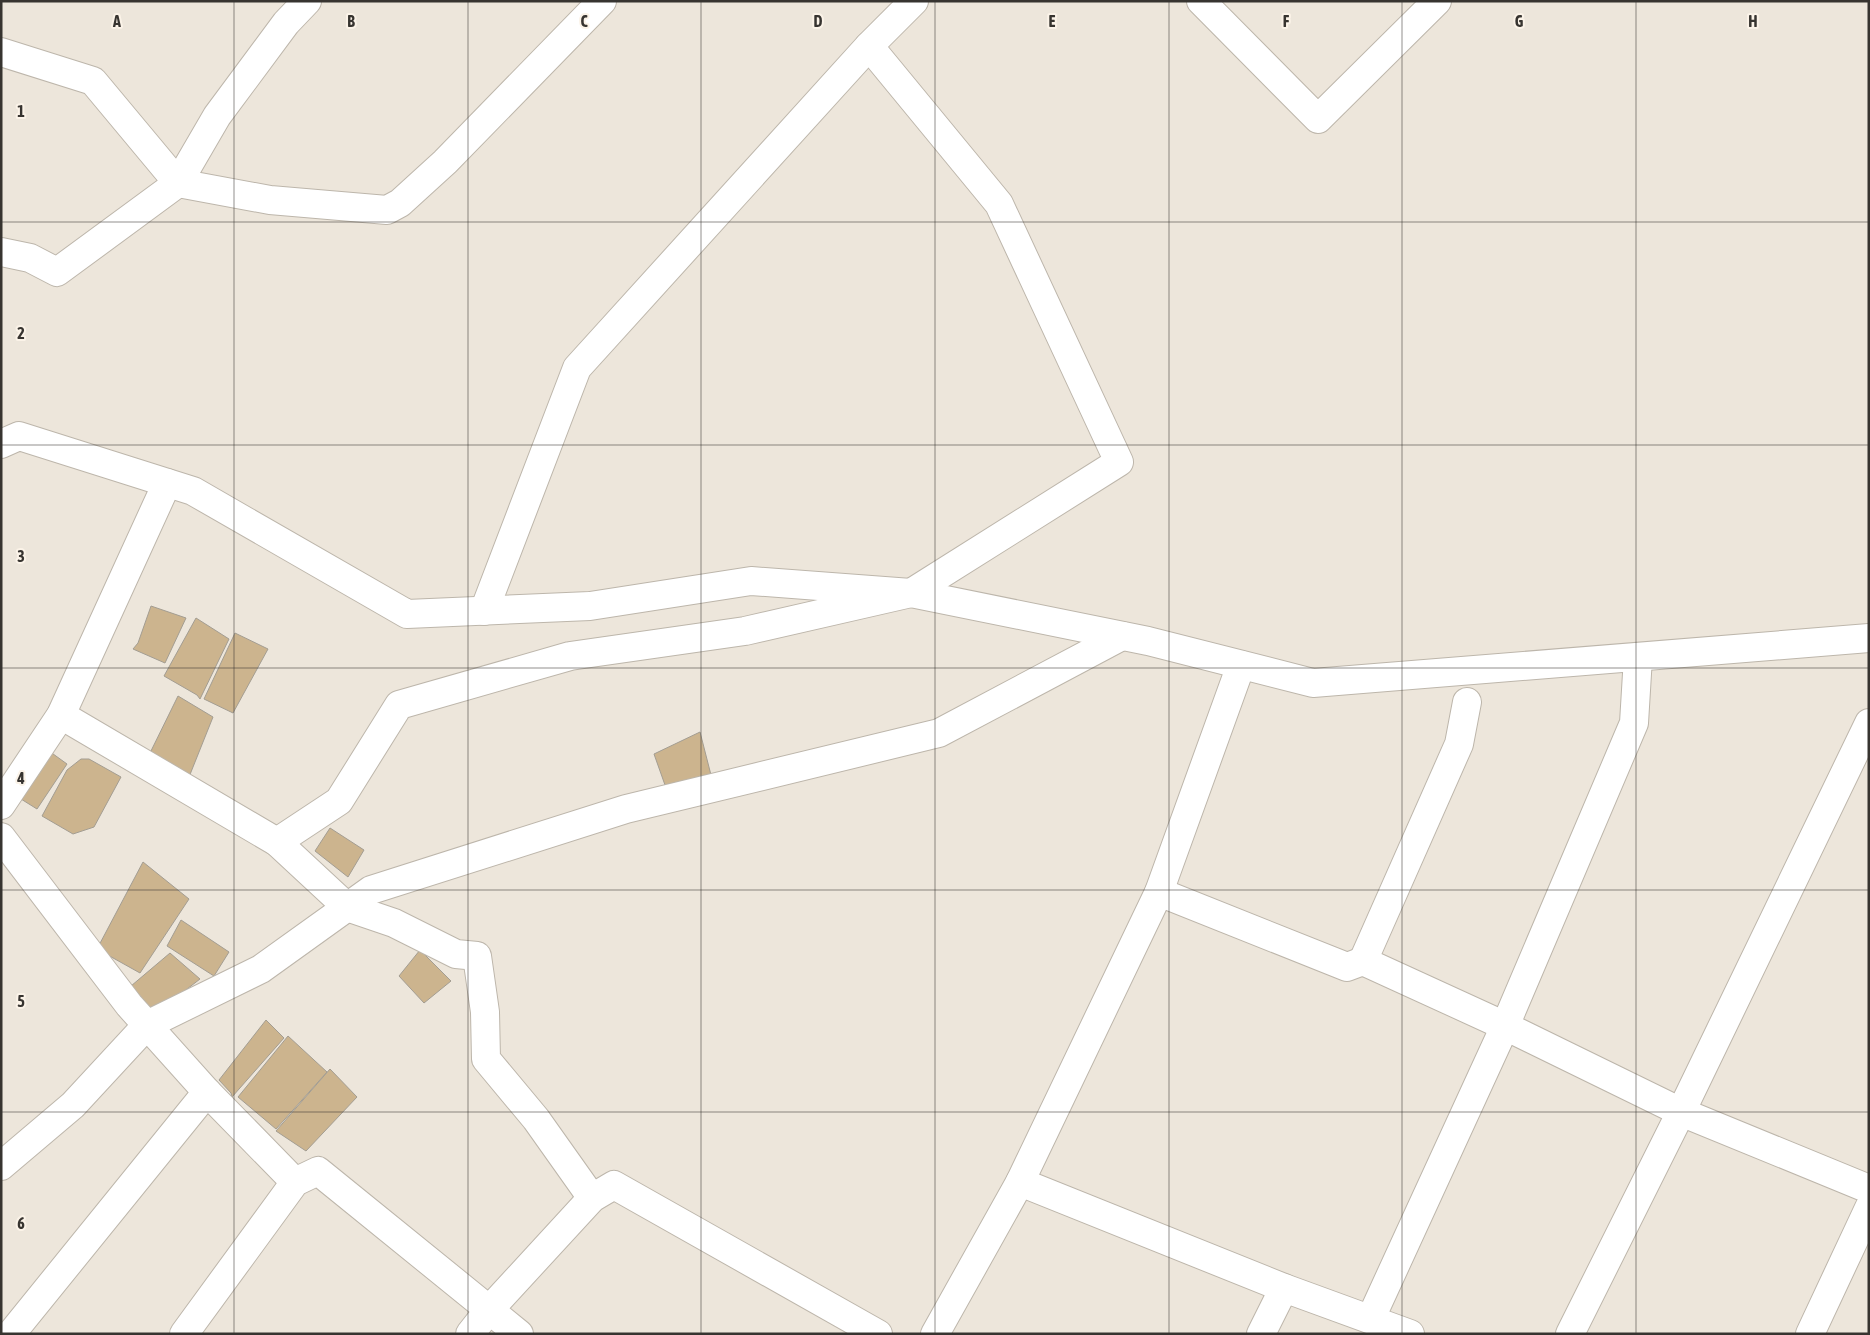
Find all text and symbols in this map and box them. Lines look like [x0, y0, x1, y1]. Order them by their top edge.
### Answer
text: A [112, 12, 121, 30]
text: B [347, 12, 355, 30]
text: C [580, 12, 588, 30]
text: D [814, 12, 823, 30]
text: E [1049, 12, 1056, 30]
text: F [1283, 12, 1290, 30]
text: G [1515, 12, 1524, 30]
text: H [1748, 12, 1758, 30]
text: 1 [17, 102, 25, 120]
text: 2 [17, 324, 25, 342]
text: 3 [17, 547, 25, 565]
text: 4 [16, 769, 25, 787]
text: 5 [17, 992, 25, 1010]
text: 6 [17, 1214, 25, 1232]

